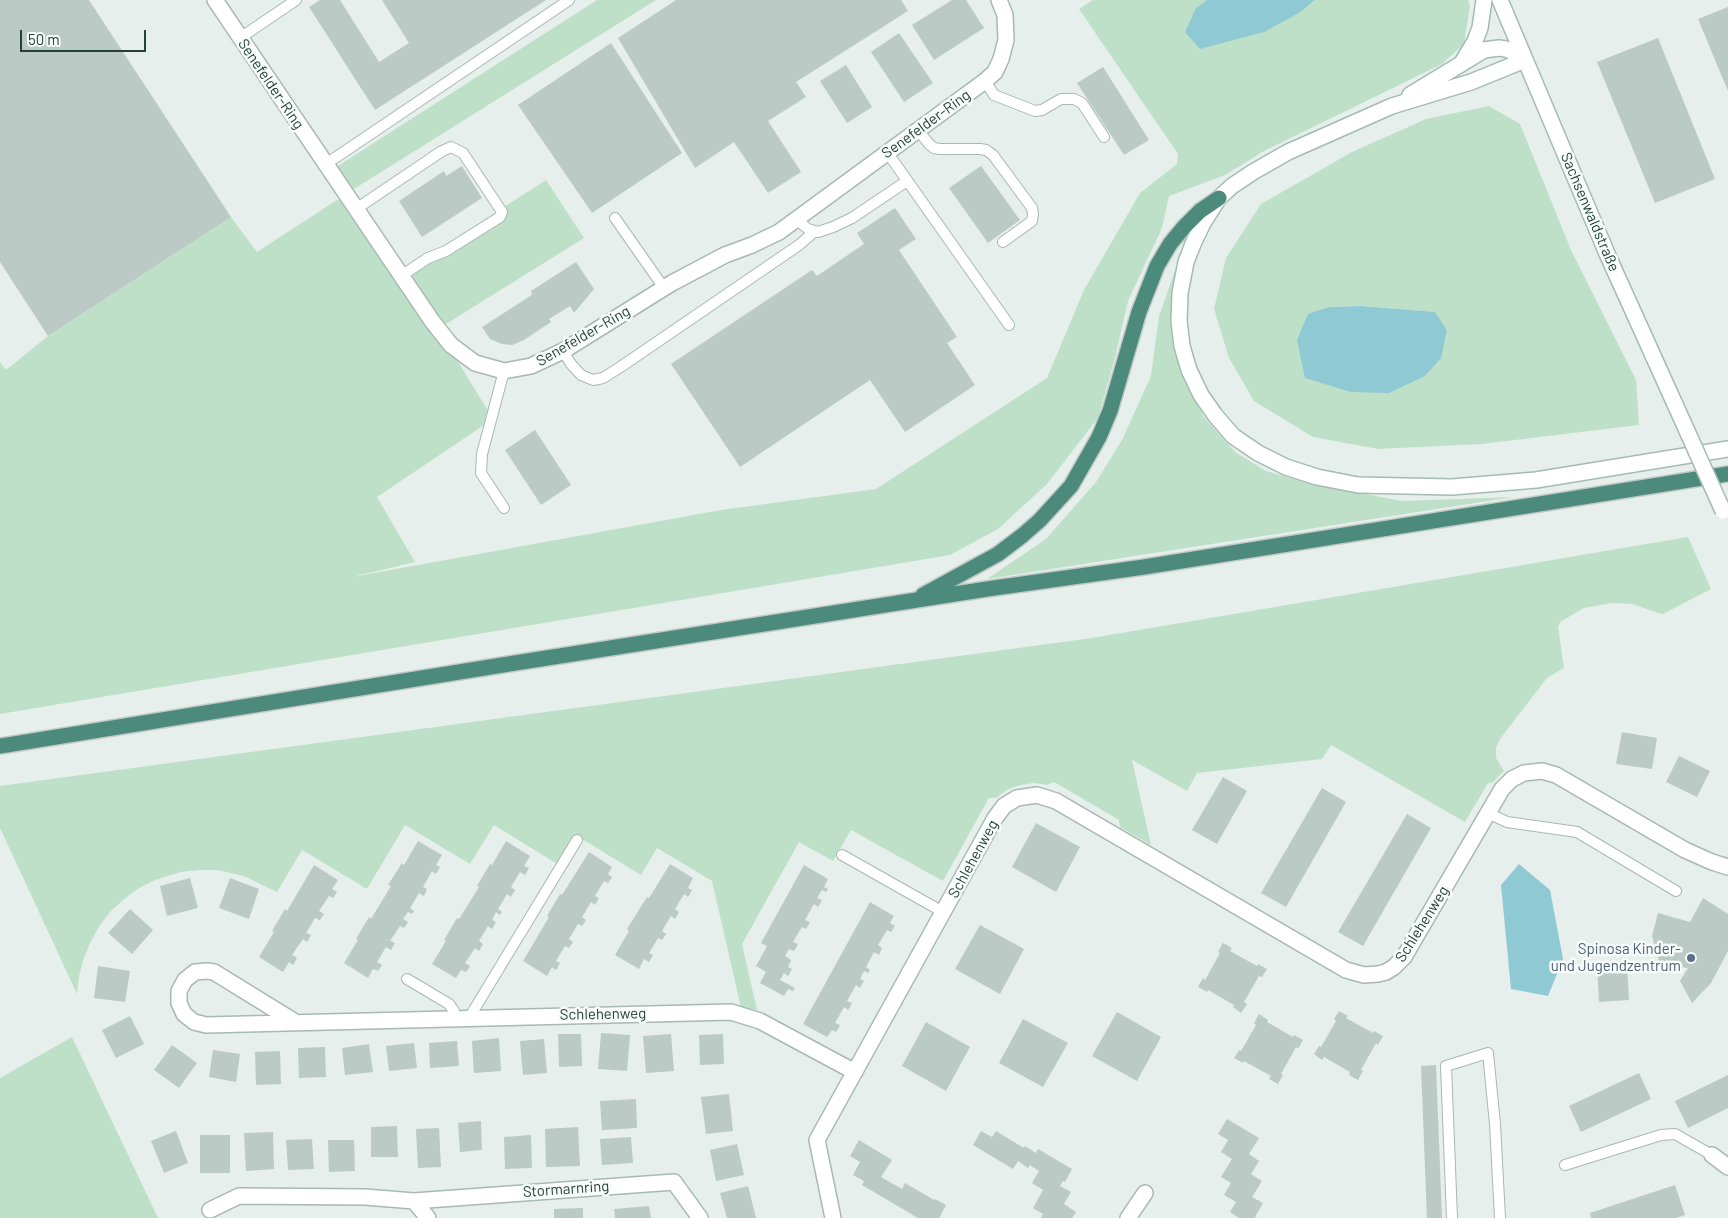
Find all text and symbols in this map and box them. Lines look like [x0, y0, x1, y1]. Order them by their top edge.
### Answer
scale bar [22, 20, 149, 52]
text: 50 m [28, 30, 60, 48]
street label: Senefelder-Ring [234, 35, 308, 133]
street label: Senefelder-Ring [878, 86, 974, 162]
street label: Sachsenwaldstraße [1557, 150, 1623, 274]
street label: Senefelder-Ring [533, 302, 633, 370]
street label: Schlehenweg [944, 817, 1002, 901]
street label: Schlehenweg [1391, 883, 1453, 965]
place label: Spinosa Kinder- und Jugendzentrum [1551, 940, 1681, 975]
marker: Spinosa Kinder- und Jugendzentrum [1685, 952, 1697, 964]
street label: Schlehenweg [560, 1004, 646, 1024]
street label: Stormarnring [522, 1177, 610, 1201]

